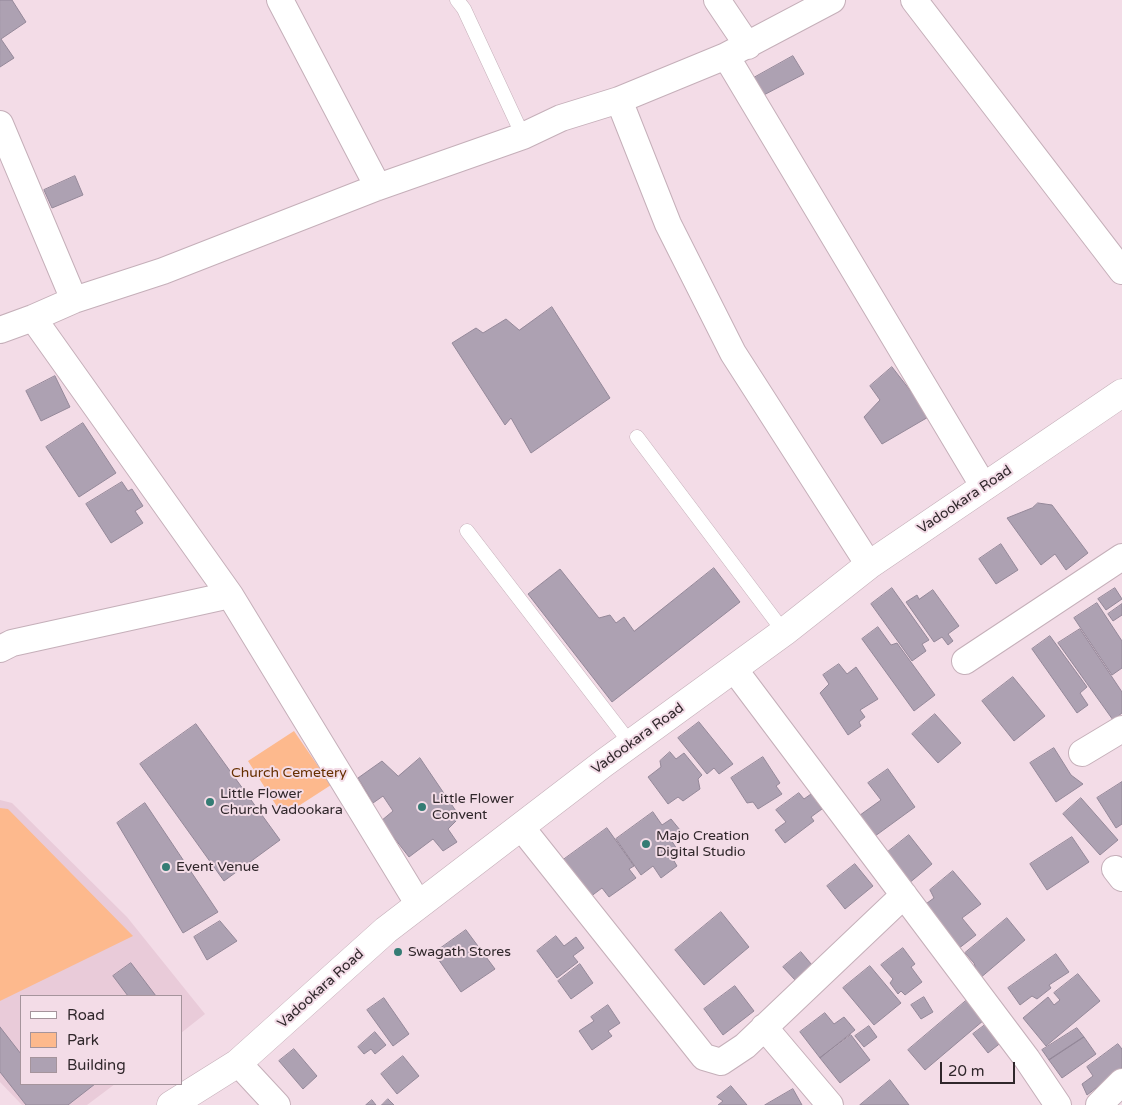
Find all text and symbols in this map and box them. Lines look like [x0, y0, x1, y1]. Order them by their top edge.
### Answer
street label: Vadookara Road [915, 462, 1015, 538]
street label: Vadookara Road [589, 700, 687, 778]
park label: Church Cemetery [231, 765, 347, 781]
place label: Little Flower Church Vadookara [220, 786, 343, 819]
place label: Little Flower Convent [432, 791, 514, 824]
marker: Little Flower Church Vadookara [204, 796, 216, 808]
marker: Little Flower Convent [416, 801, 428, 813]
place label: Majo Creation Digital Studio [656, 828, 749, 860]
marker: Majo Creation Digital Studio [640, 838, 652, 850]
place label: Event Venue [176, 859, 259, 875]
marker: Event Venue [160, 861, 172, 873]
place label: Swagath Stores [408, 944, 511, 960]
street label: Vadookara Road [274, 946, 368, 1032]
marker: Swagath Stores [392, 946, 404, 958]
legend [20, 995, 182, 1085]
text: Road [67, 1006, 105, 1024]
text: Park [67, 1031, 99, 1049]
scale bar [942, 1052, 1017, 1084]
text: Building [67, 1056, 126, 1074]
text: 20 m [948, 1062, 985, 1080]

